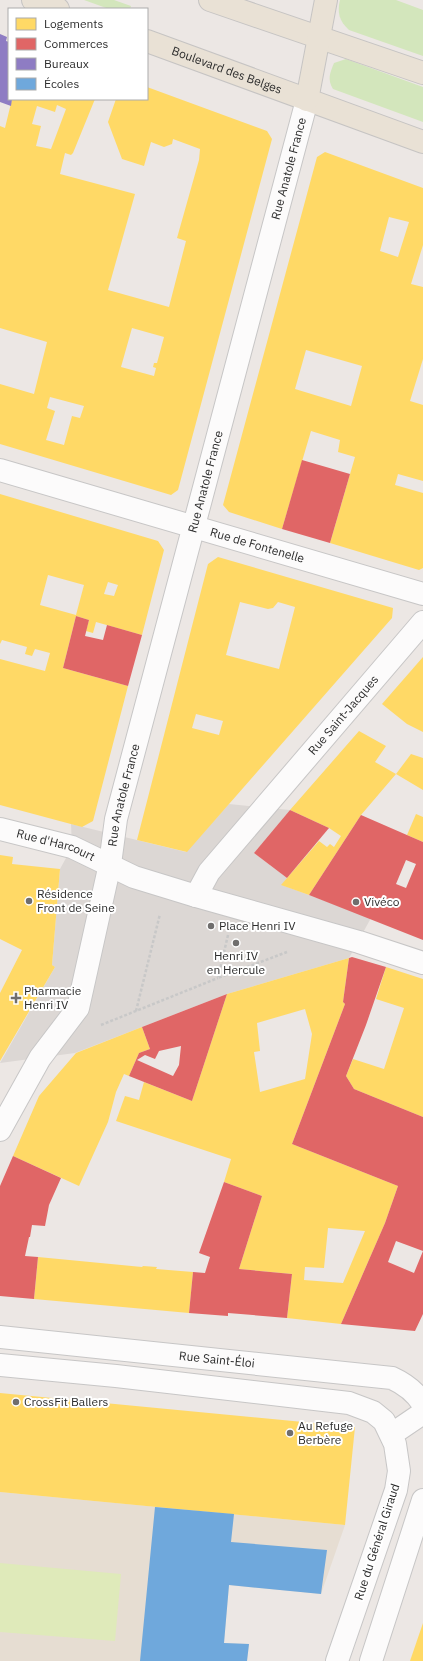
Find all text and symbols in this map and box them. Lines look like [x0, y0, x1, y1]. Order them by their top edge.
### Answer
legend [8, 8, 148, 100]
text: Logements [44, 16, 104, 31]
text: Commerces [44, 36, 109, 51]
street label: Boulevard des Belges [170, 43, 284, 97]
text: Bureaux [44, 56, 89, 71]
text: Écoles [44, 76, 79, 91]
street label: Rue Anatole France [268, 115, 309, 221]
street label: Rue Anatole France [184, 429, 226, 534]
street label: Rue de Fontenelle [208, 524, 307, 566]
street label: Rue Saint-Jacques [305, 672, 381, 758]
street label: Rue Anatole France [104, 742, 143, 847]
street label: Rue d'Harcourt [15, 825, 97, 864]
place label: Résidence Front de Seine [37, 886, 115, 915]
place label: Vivéco [364, 894, 400, 909]
marker: Résidence Front de Seine [24, 896, 34, 906]
marker: Vivéco [351, 897, 361, 907]
place label: Place Henri IV [219, 918, 296, 933]
marker: Place Henri IV [206, 921, 216, 931]
marker: Henri IV en Hercule [231, 938, 241, 948]
place label: Henri IV en Hercule [207, 948, 266, 977]
place label: Pharmacie Henri IV [24, 983, 82, 1012]
marker: Pharmacie Henri IV [11, 993, 21, 1003]
street label: Rue Saint-Éloi [178, 1348, 255, 1371]
place label: CrossFit Ballers [24, 1394, 109, 1409]
marker: CrossFit Ballers [11, 1397, 21, 1407]
place label: Au Refuge Berbère [298, 1418, 353, 1447]
marker: Au Refuge Berbère [285, 1428, 295, 1438]
street label: Rue du Général Giraud [351, 1482, 402, 1602]

